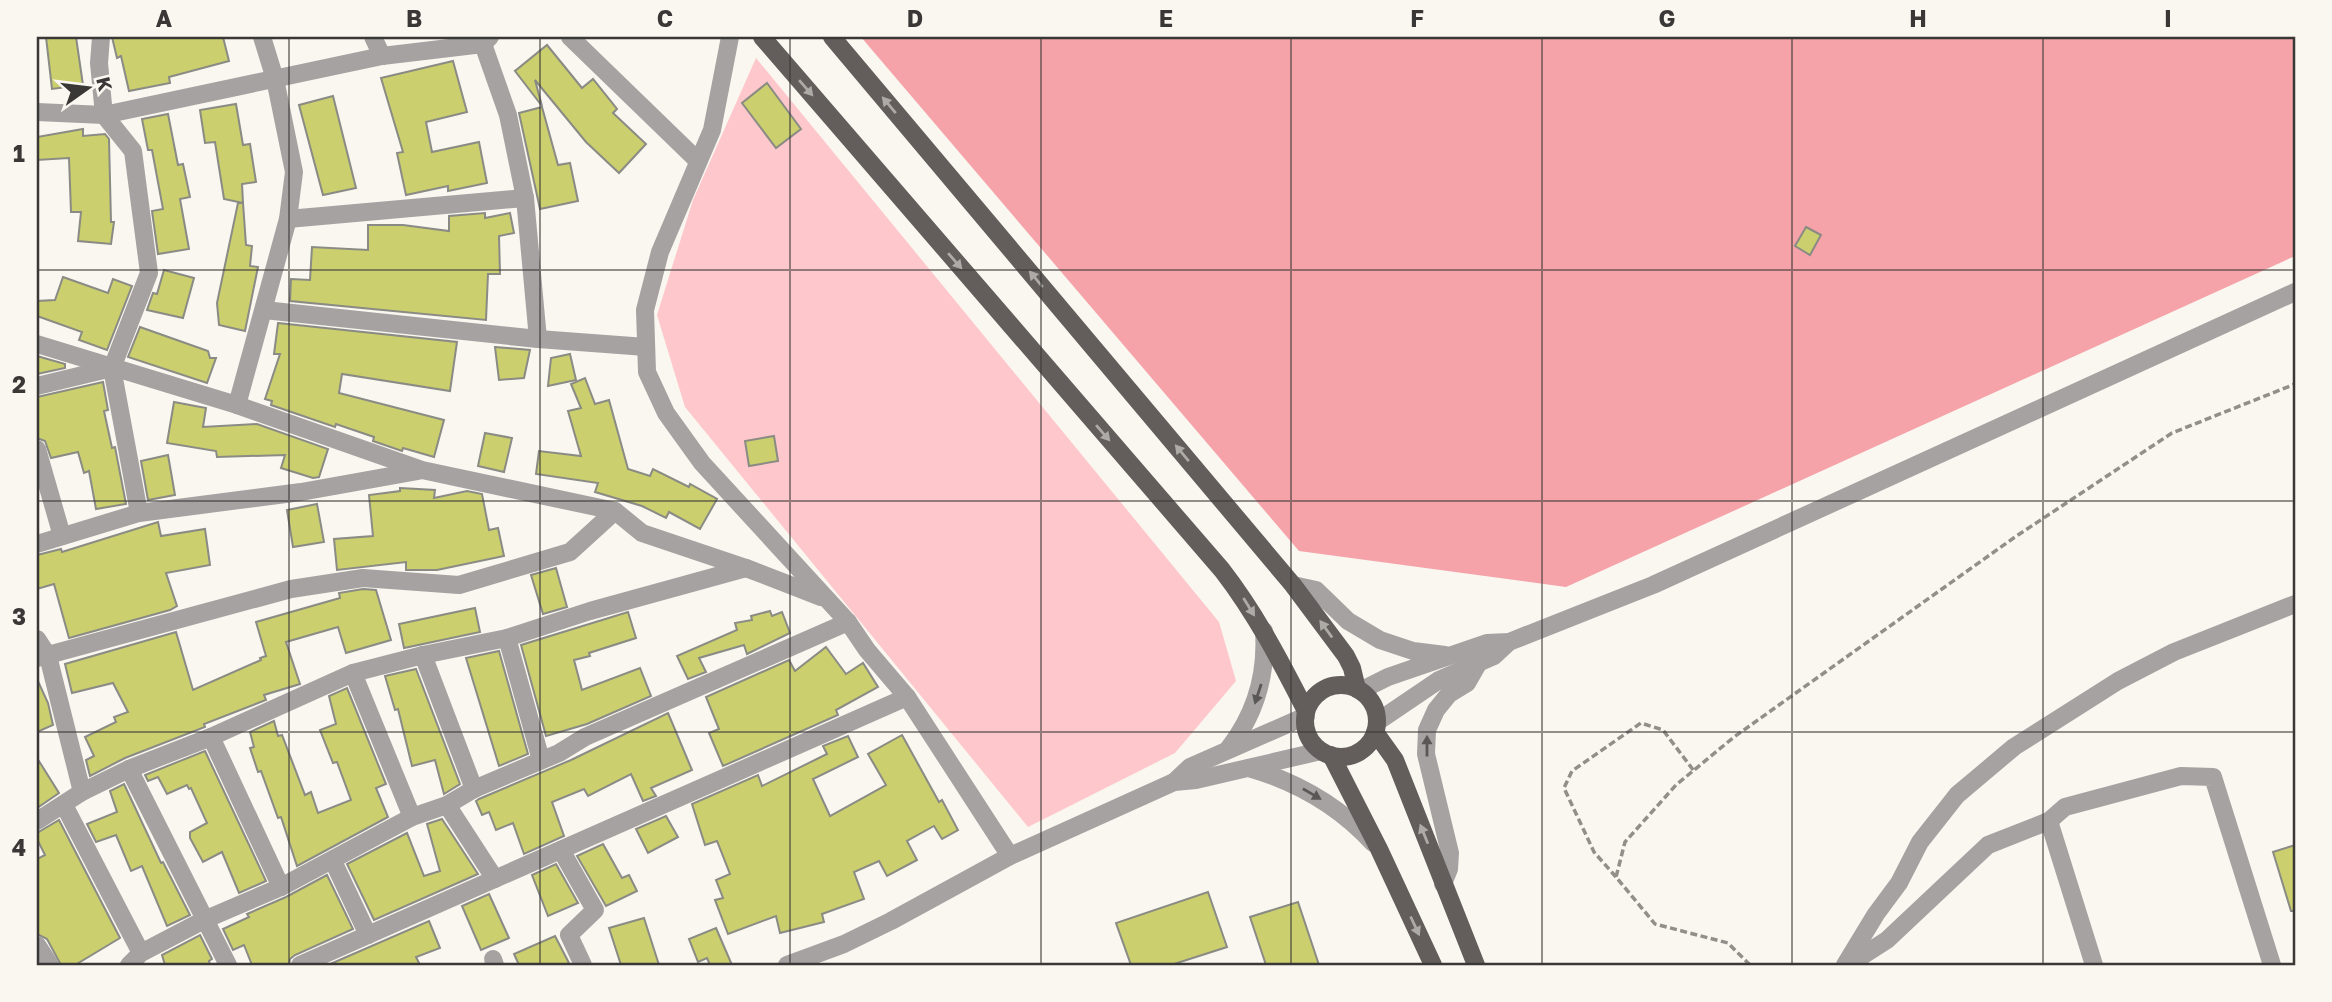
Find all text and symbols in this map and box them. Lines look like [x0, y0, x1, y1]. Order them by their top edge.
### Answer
text: A [156, 4, 173, 32]
text: B [406, 4, 422, 32]
text: C [657, 4, 673, 32]
text: D [907, 4, 923, 32]
text: E [1159, 4, 1173, 32]
text: F [1410, 4, 1424, 32]
text: G [1659, 4, 1675, 32]
text: H [1909, 4, 1927, 32]
text: I [2164, 4, 2172, 32]
north arrow [52, 52, 122, 122]
text: K [92, 74, 118, 93]
one-way arrow [798, 80, 813, 97]
one-way arrow [882, 97, 897, 114]
text: 1 [13, 139, 25, 167]
one-way arrow [947, 252, 963, 270]
one-way arrow [1029, 271, 1044, 288]
text: 2 [12, 370, 26, 398]
one-way arrow [1095, 425, 1110, 442]
one-way arrow [1175, 444, 1190, 462]
one-way arrow [1243, 598, 1256, 617]
text: 3 [12, 602, 26, 630]
one-way arrow [1319, 620, 1333, 638]
one-way arrow [1252, 684, 1263, 705]
one-way arrow [1421, 735, 1433, 757]
one-way arrow [1302, 787, 1322, 799]
one-way arrow [1418, 823, 1429, 844]
text: 4 [12, 833, 26, 861]
one-way arrow [1410, 916, 1421, 937]

